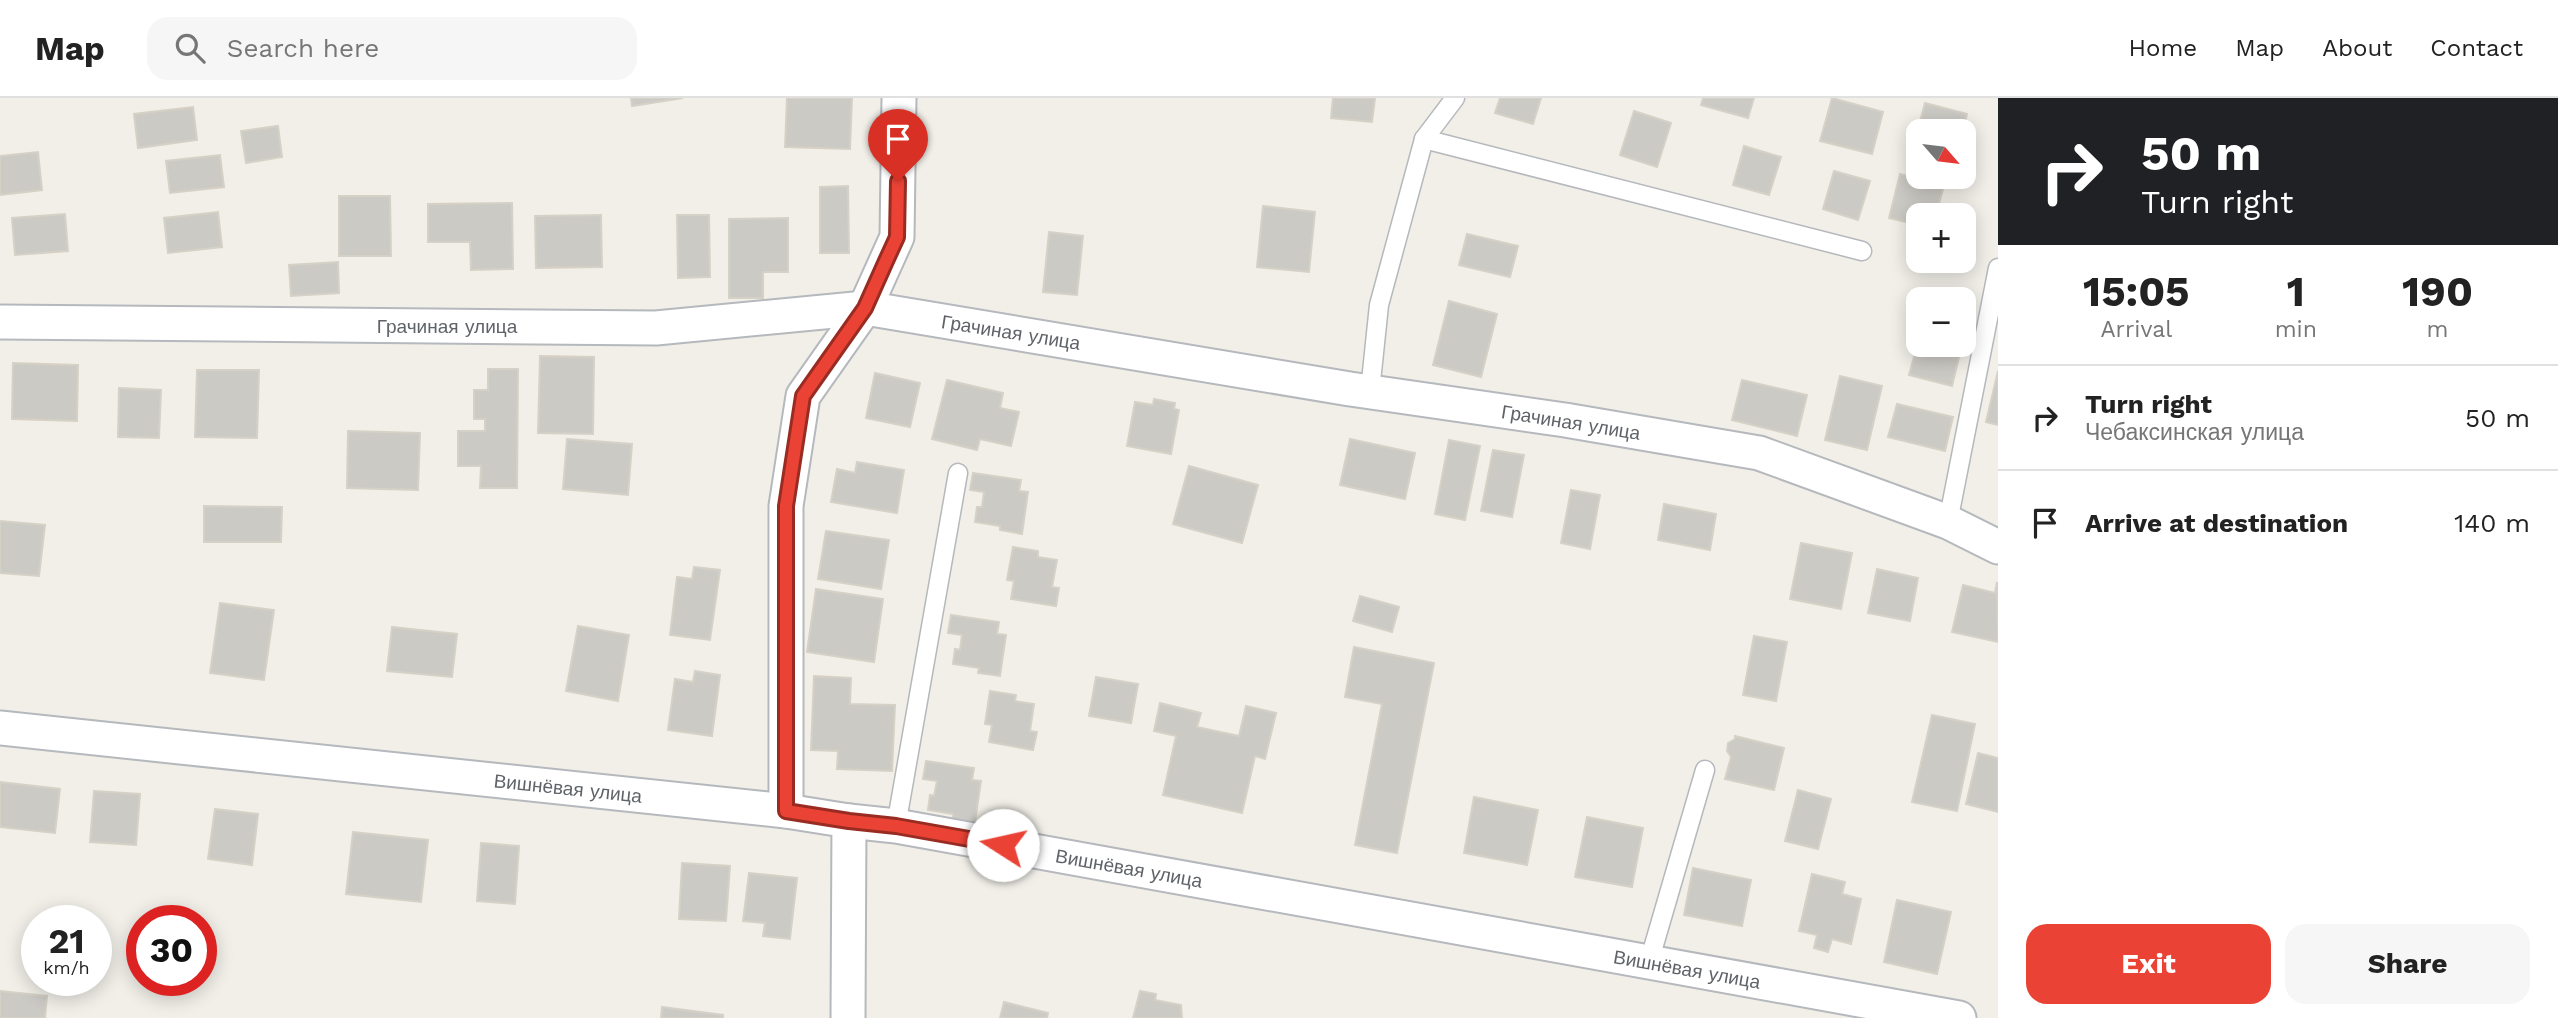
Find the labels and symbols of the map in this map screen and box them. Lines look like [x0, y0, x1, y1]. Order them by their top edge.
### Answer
pin [868, 109, 928, 181]
north arrow [1906, 119, 1976, 189]
street label: Грачиная улица [940, 310, 1083, 355]
street label: Грачиная улица [377, 315, 518, 338]
street label: Грачиная улица [1500, 400, 1643, 445]
street label: Вишнёвая улица [493, 769, 644, 808]
position arrow [966, 808, 1040, 882]
street label: Вишнёвая улица [1054, 844, 1205, 893]
speed limit sign: 30 [126, 905, 217, 996]
street label: Вишнёвая улица [1612, 945, 1763, 994]

